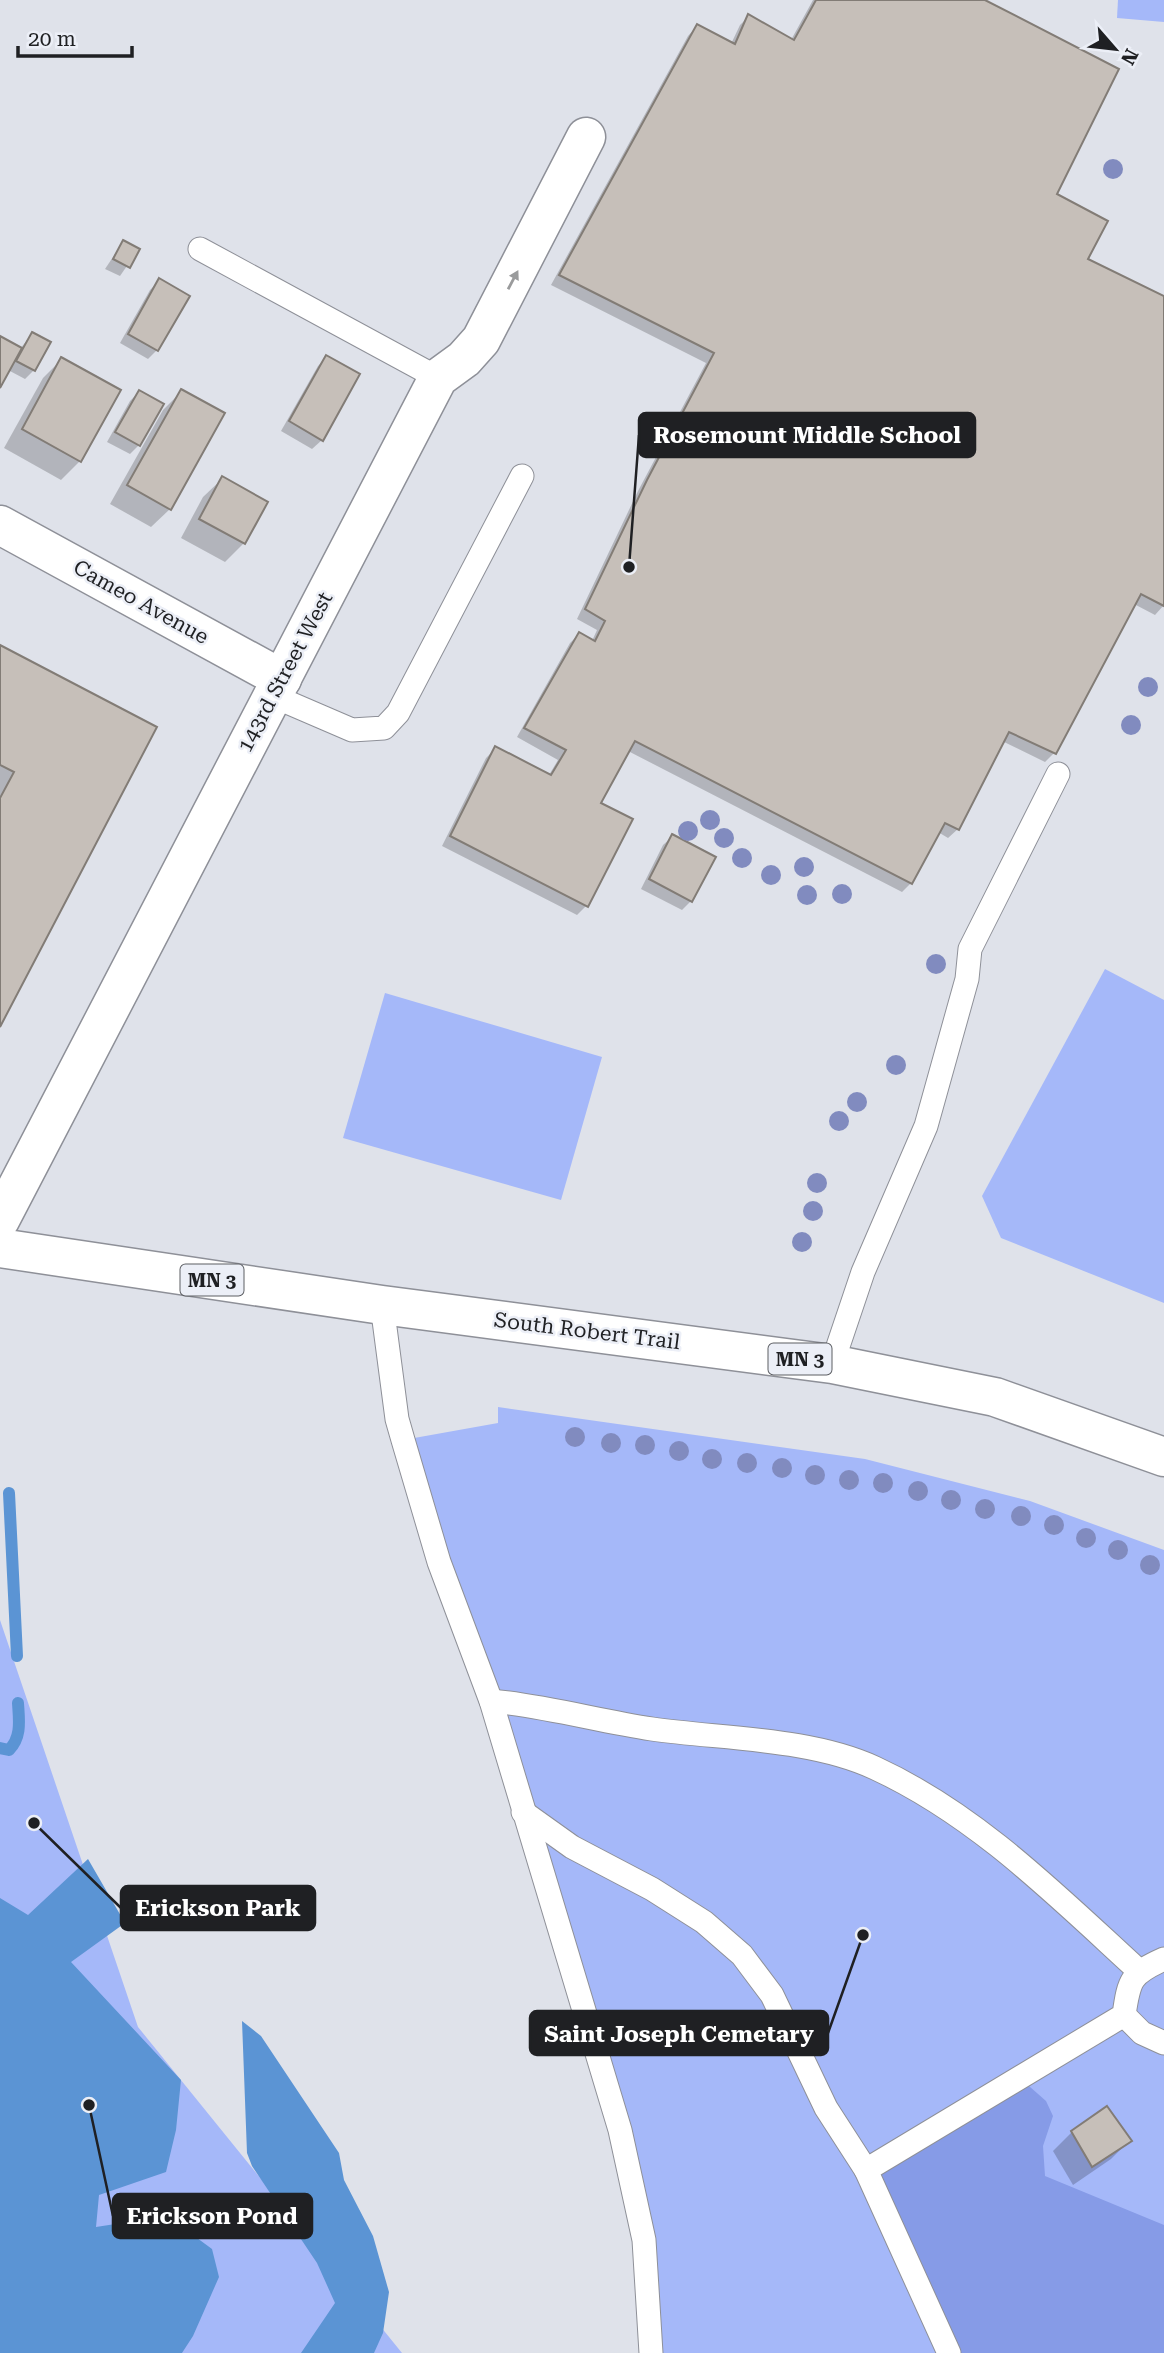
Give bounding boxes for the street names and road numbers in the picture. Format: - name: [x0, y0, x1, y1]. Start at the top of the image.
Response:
- street label: Cameo Avenue: [69, 555, 213, 649]
- street label: 143rd Street West: [233, 588, 337, 756]
- road number: MN 3: [180, 1264, 244, 1296]
- street label: South Robert Trail: [493, 1308, 682, 1354]
- road number: MN 3: [768, 1344, 832, 1374]

